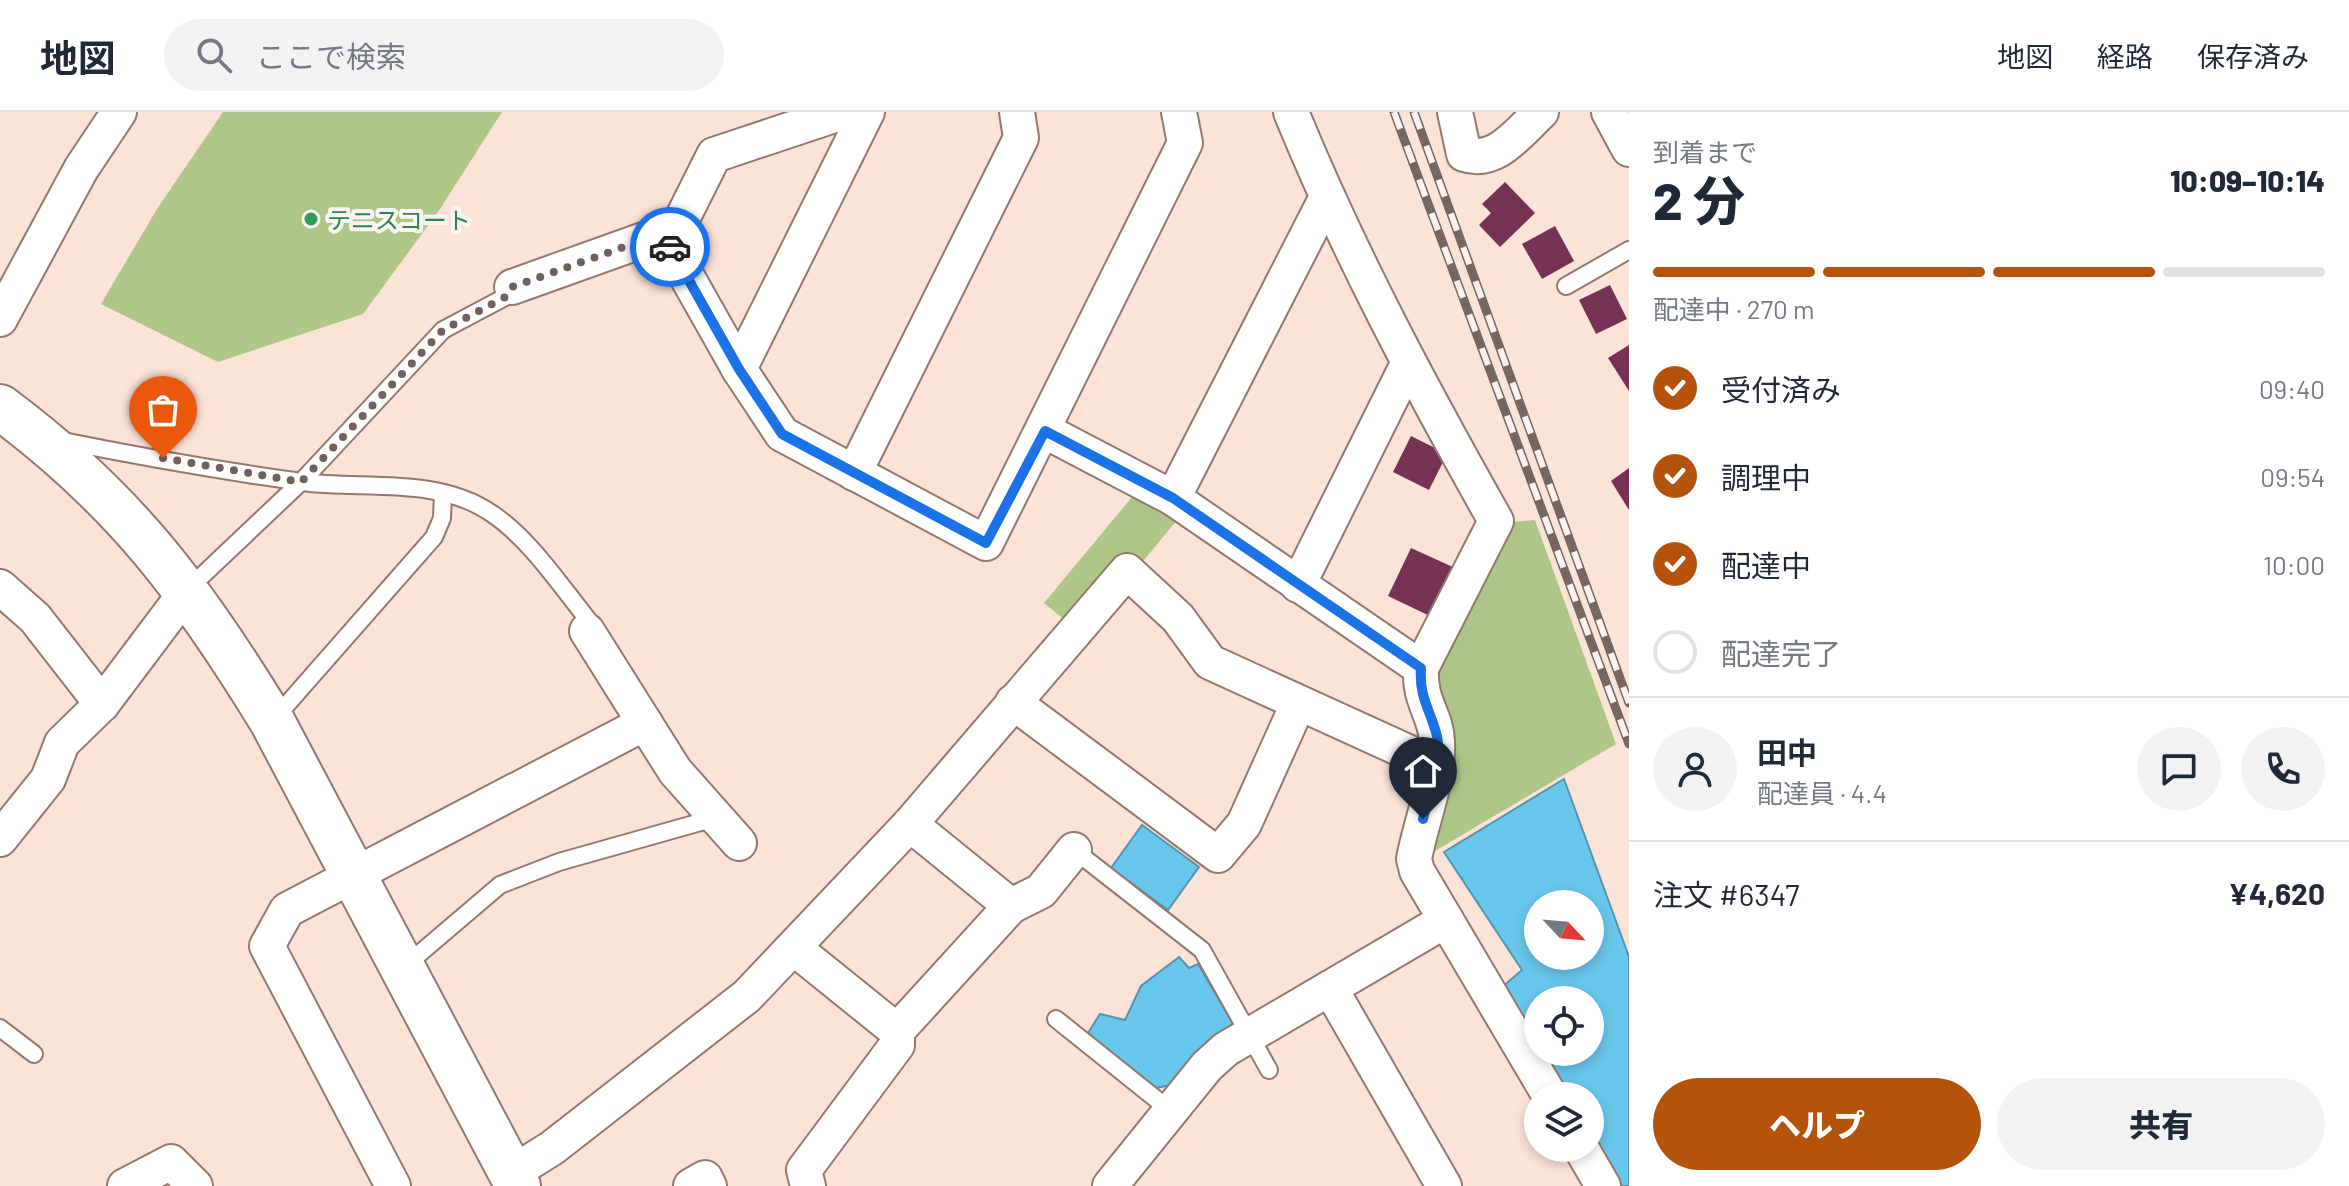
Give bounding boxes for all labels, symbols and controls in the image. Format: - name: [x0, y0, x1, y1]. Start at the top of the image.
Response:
- search box: [164, 19, 724, 91]
- icon: search: [192, 33, 236, 77]
- text: 地図: [40, 34, 116, 80]
- text: ここで検索: [256, 38, 406, 74]
- text: 地図: [1997, 39, 2053, 73]
- text: 経路: [2097, 39, 2153, 73]
- text: 保存済み: [2197, 39, 2309, 73]
- text: 到着まで: [1653, 136, 1757, 167]
- text: 10:09–10:14: [2170, 162, 2325, 198]
- text: 2 分: [1653, 168, 1745, 230]
- place label: テニスコート: [327, 205, 471, 234]
- courier: [630, 207, 710, 287]
- marker: テニスコート: [302, 210, 320, 228]
- icon: car: [648, 225, 692, 269]
- text: 配達中 · 270 m: [1653, 293, 1815, 324]
- icon: check: [1653, 366, 1697, 410]
- text: 受付済み: [1721, 371, 1841, 407]
- text: 09:40: [2259, 373, 2325, 404]
- pin: [129, 376, 197, 458]
- icon: bag: [141, 388, 185, 432]
- icon: check: [1653, 454, 1697, 498]
- text: 調理中: [1721, 459, 1811, 495]
- text: 09:54: [2260, 461, 2325, 492]
- icon: check: [1653, 542, 1697, 586]
- text: 配達中: [1721, 547, 1811, 583]
- text: 10:00: [2263, 549, 2325, 580]
- text: 配達完了: [1721, 635, 1841, 671]
- button: person: [1653, 727, 1737, 811]
- button: chat: [2137, 727, 2221, 811]
- button: phone: [2241, 727, 2325, 811]
- text: 田中: [1757, 734, 1817, 770]
- pin: [1389, 737, 1457, 819]
- icon: home: [1401, 749, 1445, 793]
- text: 配達員 · 4.4: [1757, 777, 1887, 808]
- text: ¥4,620: [2228, 875, 2325, 911]
- text: 注文 #6347: [1653, 876, 1800, 912]
- north arrow: [1524, 890, 1604, 970]
- map controls: [1524, 890, 1604, 1162]
- button: locate: [1524, 986, 1604, 1066]
- button: ヘルプ: [1653, 1078, 1981, 1170]
- button: 共有: [1997, 1078, 2325, 1170]
- button: layers: [1524, 1082, 1604, 1162]

